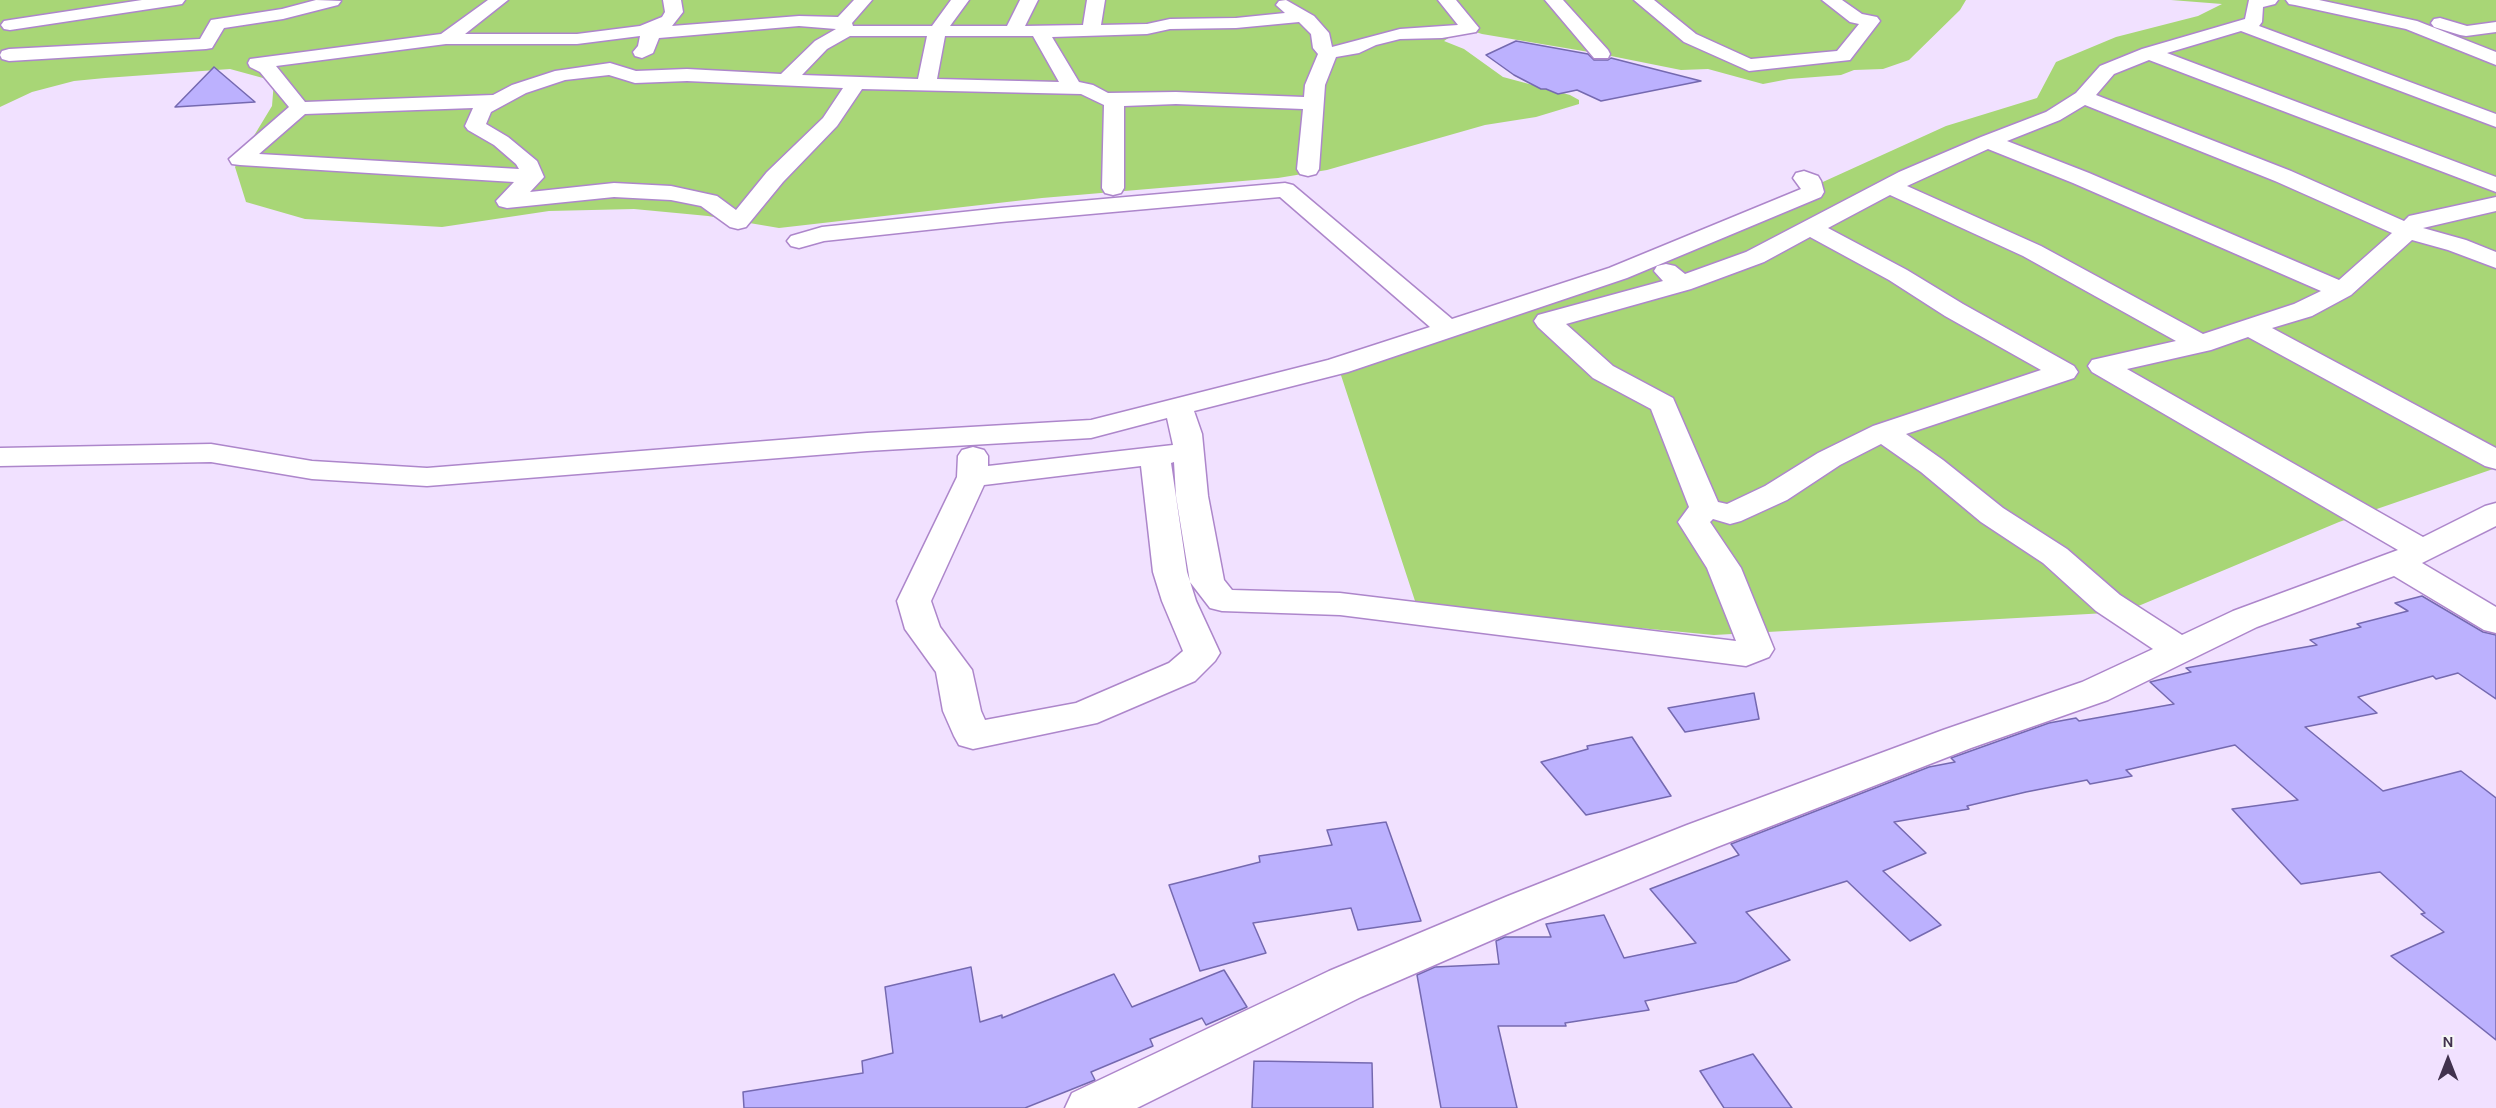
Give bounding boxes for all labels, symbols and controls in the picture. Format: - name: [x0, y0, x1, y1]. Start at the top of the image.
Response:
- north arrow: [2418, 1030, 2478, 1090]
- text: N: [2442, 1032, 2454, 1051]

